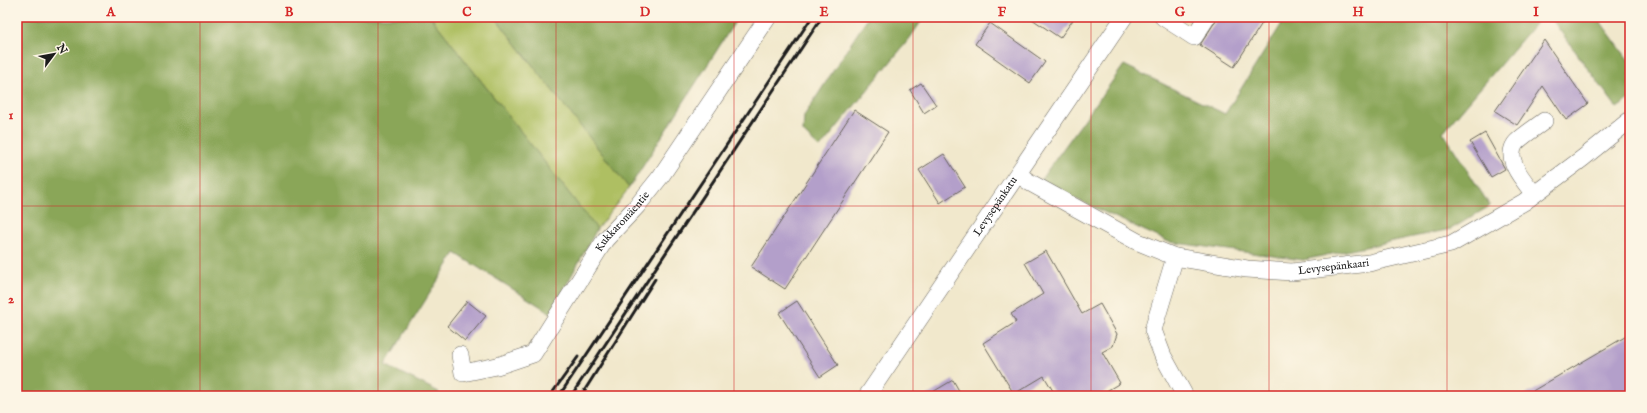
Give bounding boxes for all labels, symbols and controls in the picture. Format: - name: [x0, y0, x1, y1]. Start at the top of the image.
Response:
- text: A: [106, 4, 117, 21]
- text: B: [285, 4, 294, 21]
- text: C: [462, 4, 472, 21]
- text: D: [640, 4, 651, 21]
- text: E: [819, 4, 829, 21]
- text: F: [998, 4, 1007, 21]
- text: G: [1175, 4, 1186, 21]
- text: H: [1352, 4, 1364, 21]
- text: I: [1533, 4, 1539, 21]
- north arrow: [34, 34, 74, 74]
- text: N: [53, 41, 70, 57]
- text: 1: [9, 107, 14, 124]
- street label: Levysepänkatu: [970, 174, 1021, 239]
- street label: Kukkaromäentie: [592, 189, 653, 255]
- street label: Levysepänkaari: [1297, 256, 1370, 278]
- text: 2: [8, 291, 14, 308]

